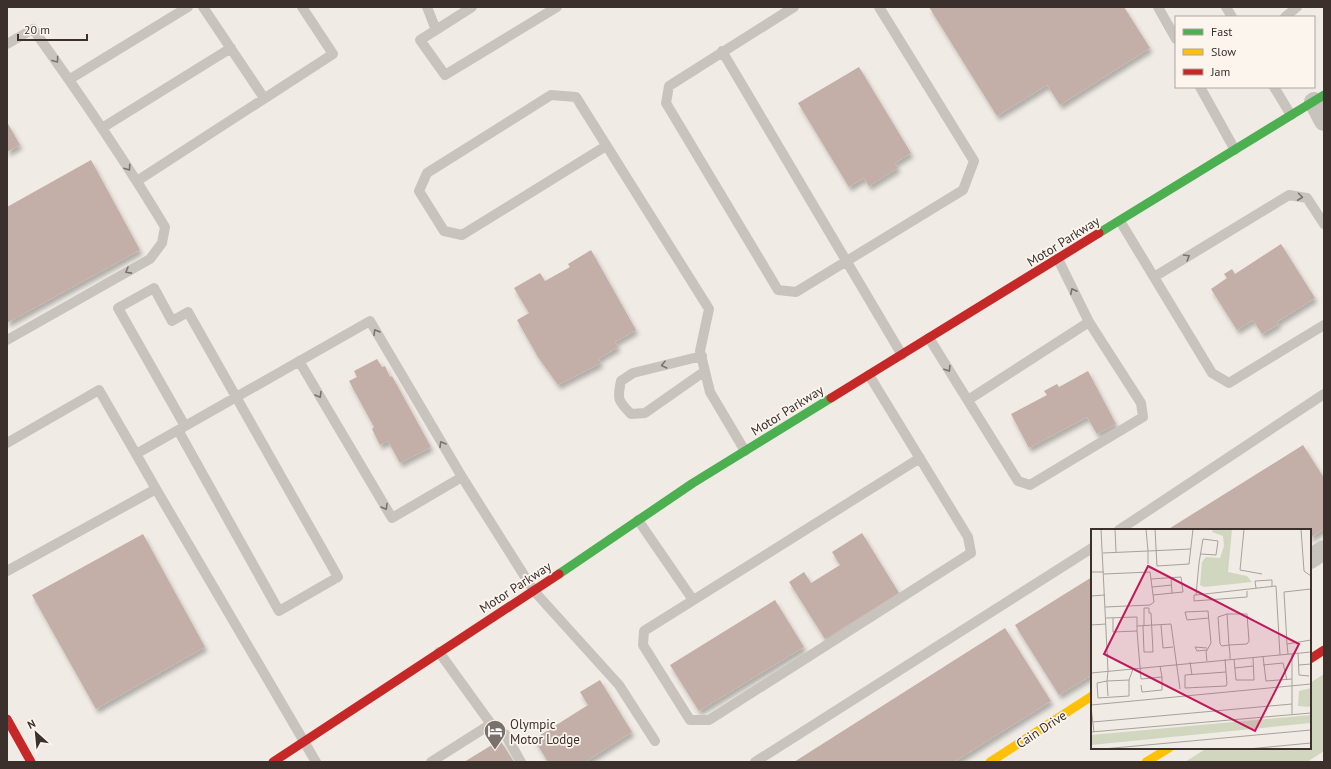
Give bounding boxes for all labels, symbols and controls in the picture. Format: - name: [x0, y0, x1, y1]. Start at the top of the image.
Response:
- scale bar: [18, 16, 87, 42]
- legend: [1175, 16, 1315, 88]
- text: 20 m: [24, 22, 50, 37]
- text: Fast: [1211, 24, 1232, 39]
- text: Slow: [1211, 44, 1236, 59]
- one-way arrow: [51, 56, 58, 63]
- text: Jam: [1210, 64, 1230, 79]
- one-way arrow: [124, 164, 131, 171]
- one-way arrow: [1297, 192, 1303, 201]
- street label: Motor Parkway: [1024, 212, 1103, 270]
- one-way arrow: [1183, 254, 1190, 261]
- one-way arrow: [125, 267, 132, 274]
- one-way arrow: [1070, 287, 1078, 295]
- one-way arrow: [373, 329, 380, 336]
- one-way arrow: [661, 361, 667, 369]
- one-way arrow: [944, 365, 951, 372]
- street label: Motor Parkway: [748, 381, 827, 439]
- one-way arrow: [314, 391, 321, 398]
- one-way arrow: [439, 441, 446, 448]
- one-way arrow: [381, 503, 388, 510]
- inset map: [1091, 529, 1311, 749]
- street label: Motor Parkway: [476, 558, 554, 617]
- street label: Cain Drive: [1013, 707, 1070, 752]
- north arrow: [16, 713, 56, 753]
- text: N: [25, 716, 38, 732]
- place label: Olympic Motor Lodge: [510, 716, 580, 748]
- hotel icon: Olympic Motor Lodge: [482, 718, 508, 751]

